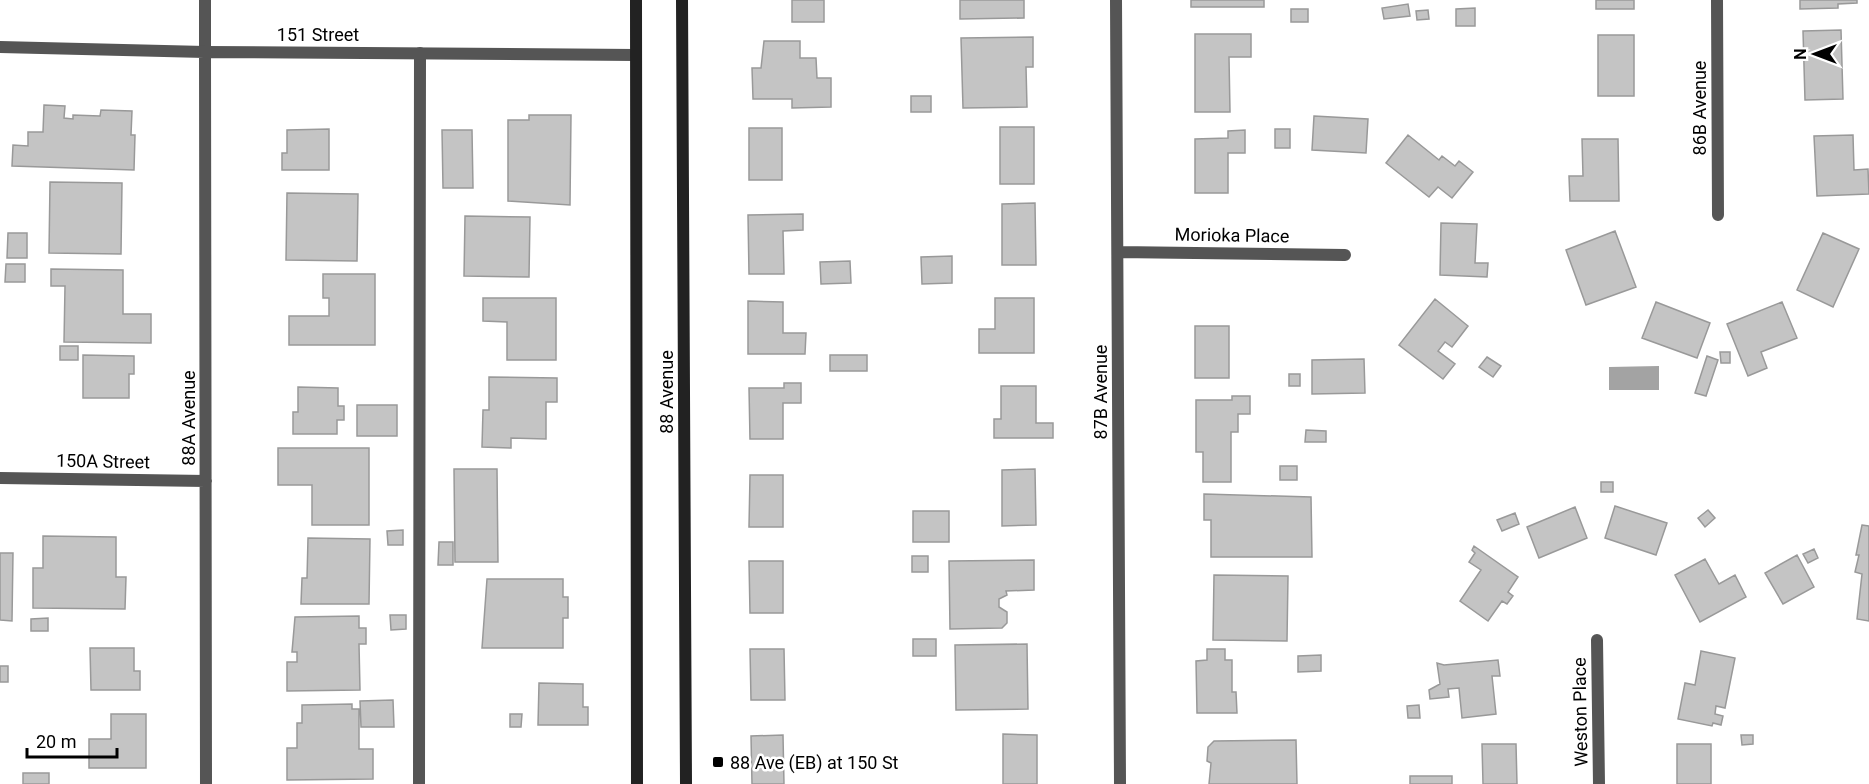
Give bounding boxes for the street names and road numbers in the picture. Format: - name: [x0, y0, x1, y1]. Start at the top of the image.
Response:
- street label: 151 Street: [277, 24, 359, 45]
- street label: 86B Avenue: [1689, 61, 1710, 155]
- street label: Morioka Place: [1175, 224, 1289, 246]
- street label: 87B Avenue: [1090, 345, 1111, 439]
- street label: 88 Avenue: [656, 350, 677, 434]
- street label: 88A Avenue: [178, 370, 199, 466]
- street label: 150A Street: [56, 450, 150, 472]
- street label: Weston Place: [1569, 657, 1591, 767]

